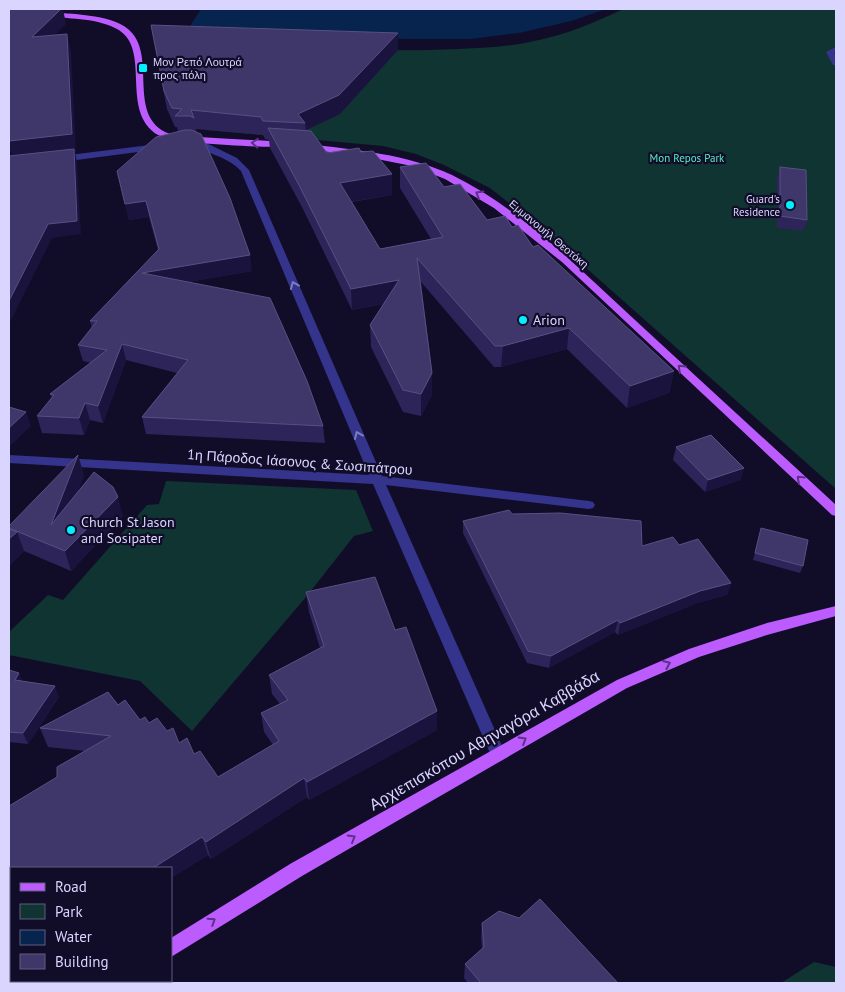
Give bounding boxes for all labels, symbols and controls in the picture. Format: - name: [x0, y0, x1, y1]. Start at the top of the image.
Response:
- place label: Μον Ρεπό Λουτρά προς πόλη: [153, 55, 242, 82]
- marker: Μον Ρεπό Λουτρά προς πόλη: [137, 62, 149, 74]
- one-way arrow: [250, 138, 258, 149]
- park label: Mon Repos Park: [650, 151, 725, 165]
- one-way arrow: [475, 191, 484, 200]
- place label: Guard's Residence: [733, 192, 780, 219]
- street label: Εμμανουήλ Θεοτόκη: [506, 197, 592, 271]
- marker: Guard's Residence: [784, 199, 796, 211]
- one-way arrow: [289, 281, 300, 290]
- place label: Arion: [533, 311, 565, 329]
- marker: Arion: [517, 314, 529, 326]
- one-way arrow: [678, 365, 687, 374]
- one-way arrow: [353, 431, 364, 440]
- street label: 1η Πάροδος Ιάσονος & Σωσιπάτρου: [187, 445, 413, 479]
- one-way arrow: [797, 476, 806, 485]
- place label: Church St Jason and Sosipater: [81, 513, 175, 547]
- marker: Church St Jason and Sosipater: [65, 524, 77, 536]
- one-way arrow: [662, 660, 671, 671]
- street label: Αρχιεπισκόπου Αθηναγόρα Καββάδα: [365, 666, 603, 814]
- one-way arrow: [518, 737, 527, 747]
- one-way arrow: [346, 835, 355, 845]
- legend: [10, 867, 172, 982]
- text: Road: [55, 877, 87, 896]
- text: Park: [55, 902, 83, 921]
- one-way arrow: [206, 918, 216, 927]
- text: Water: [55, 927, 92, 946]
- text: Building: [55, 952, 109, 971]

